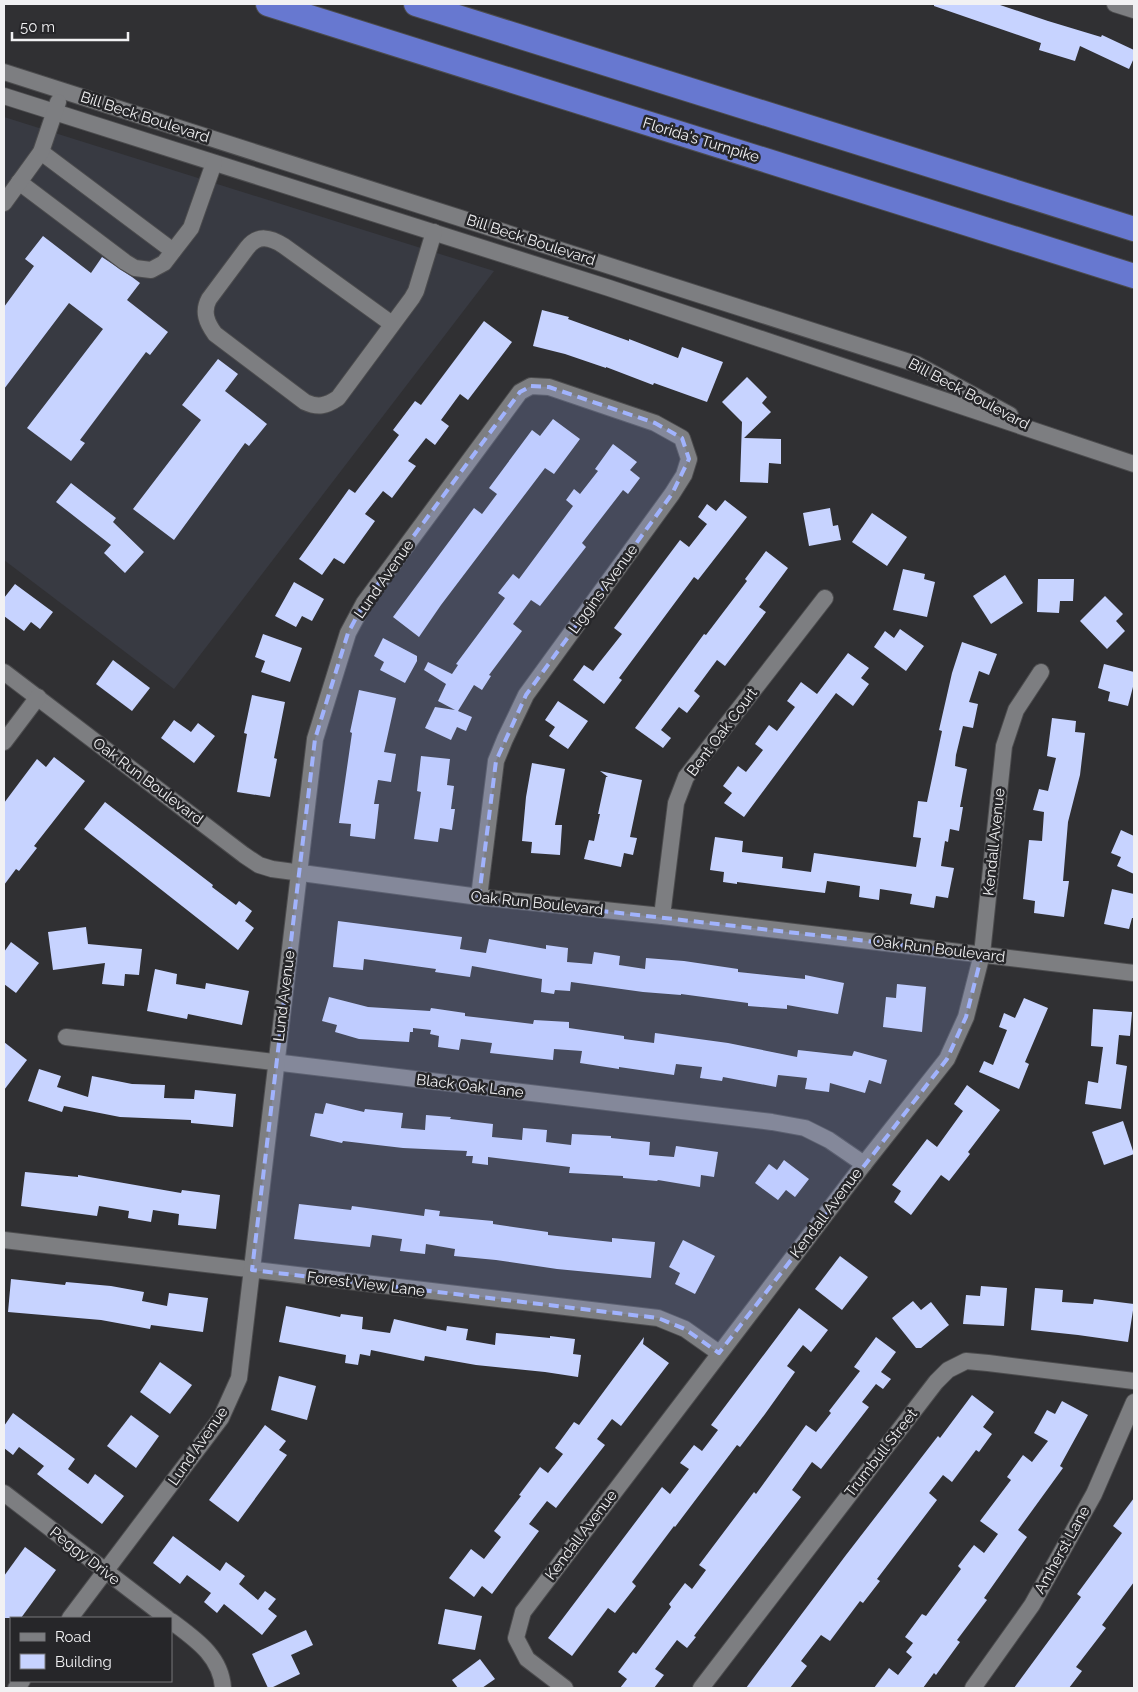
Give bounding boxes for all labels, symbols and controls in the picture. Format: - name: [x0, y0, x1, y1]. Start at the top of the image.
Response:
- scale bar: [12, 10, 129, 42]
- text: 50 m: [20, 18, 55, 36]
- street label: Bill Beck Boulevard: [78, 88, 212, 146]
- street label: Florida's Turnpike: [641, 114, 762, 166]
- street label: Bill Beck Boulevard: [464, 211, 598, 269]
- street label: Bill Beck Boulevard: [905, 354, 1033, 434]
- street label: Lund Avenue: [350, 536, 418, 622]
- street label: Liggins Avenue: [565, 541, 641, 637]
- street label: Bent Oak Court: [683, 684, 761, 780]
- street label: Oak Run Boulevard: [89, 734, 207, 828]
- street label: Kendall Avenue: [979, 787, 1009, 897]
- street label: Oak Run Boulevard: [470, 887, 604, 919]
- street label: Oak Run Boulevard: [872, 932, 1006, 966]
- street label: Lund Avenue: [269, 949, 299, 1043]
- street label: Black Oak Lane: [415, 1070, 525, 1102]
- street label: Kendall Avenue: [786, 1164, 866, 1262]
- street label: Forest View Lane: [306, 1268, 426, 1300]
- street label: Lund Avenue: [164, 1403, 232, 1489]
- street label: Trumbull Street: [841, 1405, 921, 1501]
- street label: Kendall Avenue: [541, 1486, 621, 1584]
- street label: Amherst Lane: [1031, 1503, 1094, 1597]
- street label: Peggy Drive: [46, 1523, 124, 1589]
- legend: [10, 1617, 172, 1682]
- text: Road: [55, 1628, 91, 1646]
- text: Building: [55, 1653, 112, 1671]

